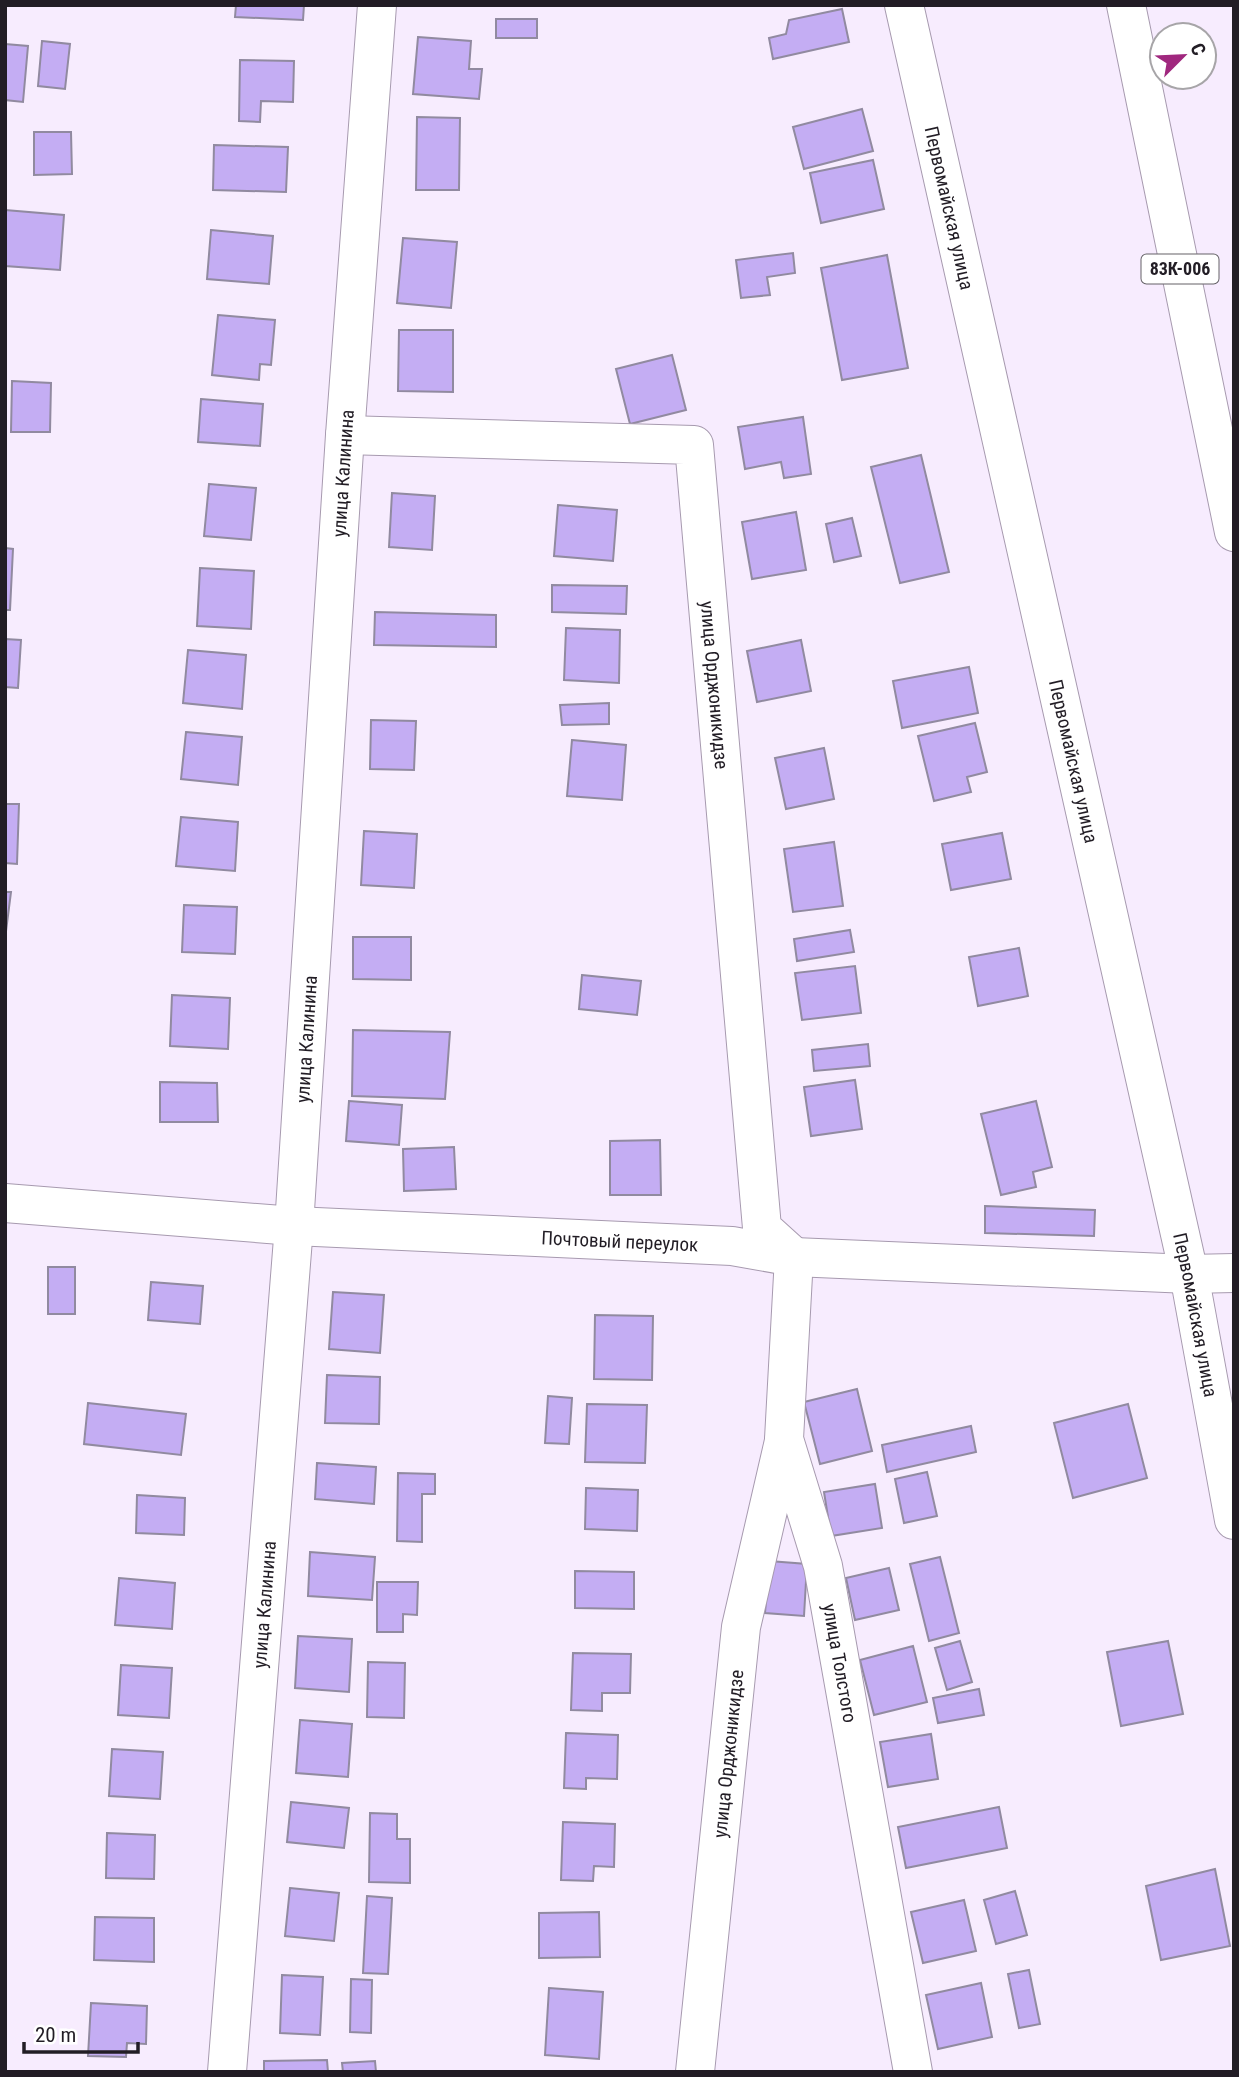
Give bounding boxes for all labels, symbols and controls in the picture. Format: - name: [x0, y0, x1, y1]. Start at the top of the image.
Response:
- north arrow: [1148, 21, 1218, 91]
- text: С: [1185, 40, 1211, 59]
- street label: Первомайская улица: [920, 124, 979, 292]
- road number: 83К-006: [1142, 255, 1218, 284]
- street label: улица Калинина: [327, 409, 359, 538]
- street label: улица Орджоникидзе: [696, 600, 733, 770]
- street label: Первомайская улица: [1044, 677, 1103, 845]
- street label: улица Калинина: [291, 975, 322, 1104]
- street label: Почтовый переулок: [541, 1226, 699, 1256]
- street label: Первомайская улица: [1168, 1231, 1222, 1399]
- street label: улица Калинина: [248, 1540, 281, 1669]
- street label: улица Толстого: [818, 1602, 862, 1725]
- street label: улица Орджоникидзе: [708, 1668, 749, 1839]
- scale bar: [24, 2010, 138, 2054]
- text: 20 m: [35, 2023, 76, 2047]

